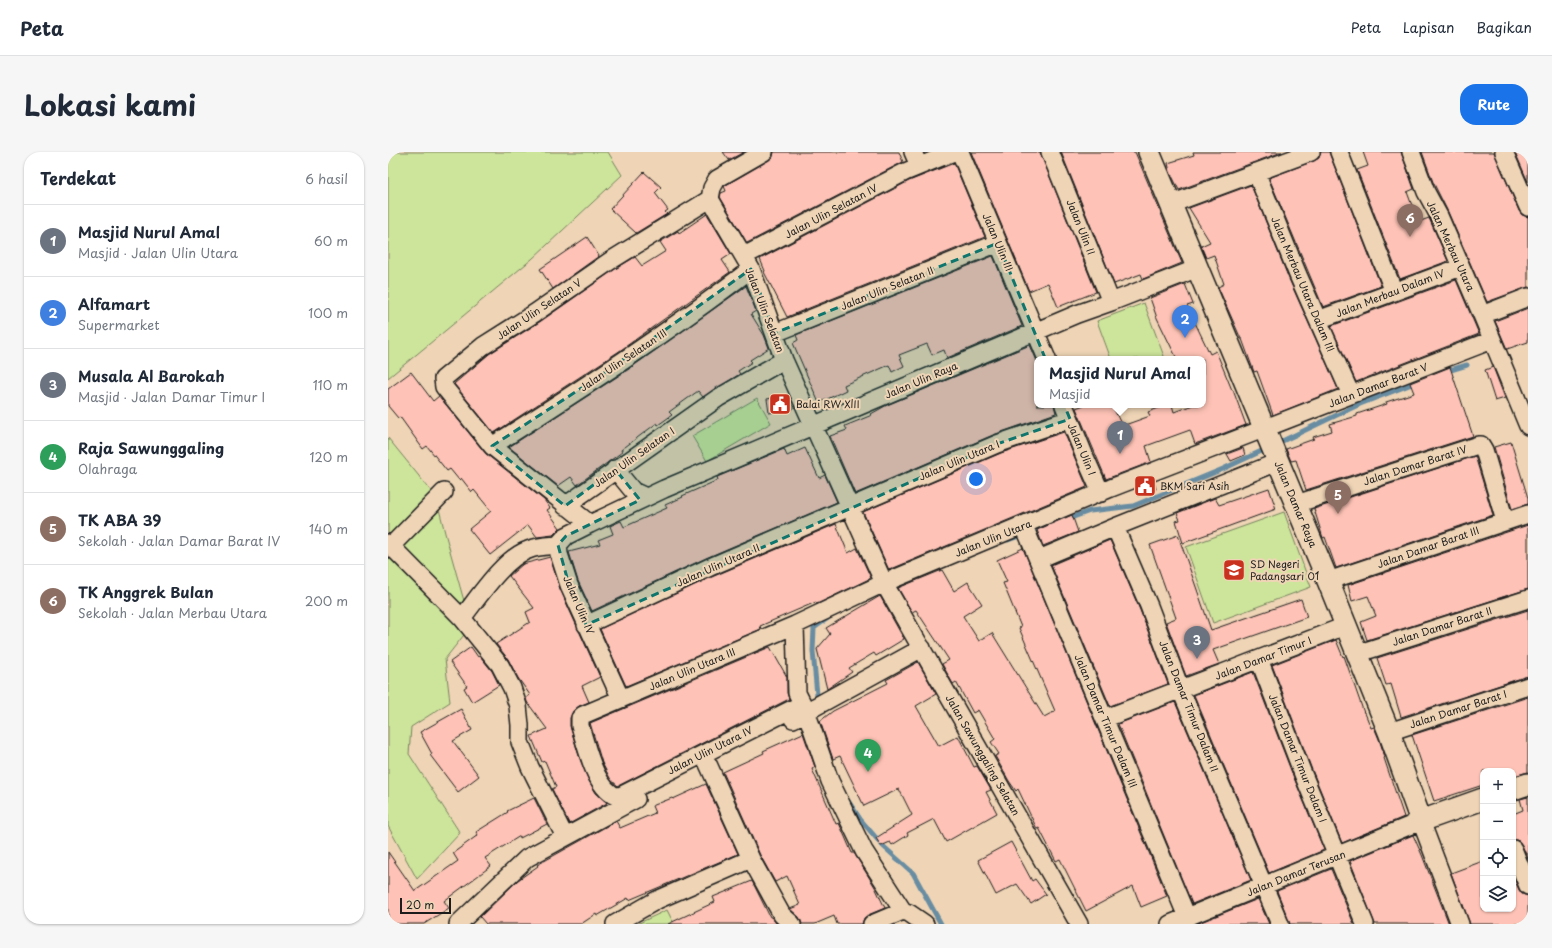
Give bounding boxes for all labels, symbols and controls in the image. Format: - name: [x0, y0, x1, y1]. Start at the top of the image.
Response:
- text: Peta: [20, 14, 64, 42]
- text: Peta: [1351, 17, 1381, 38]
- text: Lapisan: [1403, 17, 1454, 38]
- text: Bagikan: [1476, 17, 1532, 38]
- text: Lokasi kami: [24, 83, 196, 126]
- button: Rute: [1460, 84, 1528, 125]
- text: Terdekat: [40, 165, 116, 191]
- text: 6 hasil: [305, 169, 348, 188]
- street label: Jalan Ulin Selatan IV: [782, 180, 880, 241]
- street label: Jalan Ulin II: [1063, 197, 1099, 257]
- street label: Jalan Merbau Utara: [1424, 198, 1479, 294]
- pin: 6: [1397, 204, 1423, 237]
- street label: Jalan Ulin III: [979, 210, 1017, 273]
- street label: Jalan Merbau Utara Dalam III: [1268, 214, 1339, 354]
- text: Masjid Nurul Amal: [78, 220, 220, 243]
- text: 1: [50, 231, 56, 250]
- text: 60 m: [314, 231, 348, 250]
- text: Masjid · Jalan Ulin Utara: [78, 243, 238, 262]
- street label: Jalan Ulin Selatan II: [838, 262, 936, 313]
- street label: Jalan Ulin Selatan: [742, 265, 789, 355]
- street label: Jalan Merbau Dalam IV: [1333, 265, 1447, 320]
- street label: Jalan Ulin Selatan V: [493, 274, 584, 343]
- text: Alfamart: [78, 292, 150, 315]
- text: 2: [48, 303, 58, 322]
- text: 100 m: [308, 303, 348, 322]
- pin: 2: [1172, 305, 1198, 338]
- text: Supermarket: [78, 315, 160, 334]
- street label: Jalan Ulin Selatan III: [576, 325, 669, 394]
- popup: [1034, 356, 1206, 408]
- street label: Jalan Ulin Raya: [882, 357, 960, 402]
- street label: Jalan Damar Barat V: [1326, 359, 1430, 410]
- text: Masjid Nurul Amal: [1049, 361, 1191, 384]
- text: Musala Al Barokah: [78, 364, 225, 387]
- text: 3: [49, 375, 57, 394]
- text: 110 m: [313, 375, 348, 394]
- text: Masjid: [1049, 384, 1091, 403]
- text: Masjid · Jalan Damar Timur I: [78, 387, 265, 406]
- public building icon: Balai RW XIII: [767, 391, 793, 417]
- place label: Balai RW XIII: [796, 396, 859, 411]
- street label: Jalan Ulin I: [1065, 420, 1100, 477]
- pin: 1: [1107, 421, 1133, 454]
- street label: Jalan Ulin Selatan I: [590, 423, 677, 490]
- text: Raja Sawunggaling: [78, 436, 224, 459]
- street label: Jalan Ulin Utara I: [916, 436, 1002, 483]
- street label: Jalan Damar Barat IV: [1361, 441, 1469, 488]
- text: 4: [49, 447, 57, 466]
- text: 120 m: [309, 447, 348, 466]
- street label: Jalan Damar Raya: [1271, 458, 1322, 550]
- text: Olahraga: [78, 459, 137, 478]
- your location: [966, 469, 986, 489]
- public building icon: BKM Sari Asih: [1132, 473, 1158, 499]
- place label: BKM Sari Asih: [1160, 478, 1230, 493]
- pin: 5: [1325, 481, 1351, 514]
- text: TK ABA 39: [78, 508, 161, 531]
- street label: Jalan Ulin Utara: [952, 515, 1034, 560]
- text: 5: [49, 519, 57, 538]
- text: 140 m: [309, 519, 348, 538]
- street label: Jalan Damar Barat III: [1375, 522, 1481, 571]
- text: Sekolah · Jalan Damar Barat IV: [78, 531, 280, 550]
- street label: Jalan Ulin Utara II: [674, 539, 762, 590]
- place label: SD Negeri Padangsari 01: [1250, 556, 1319, 583]
- school or university icon: SD Negeri Padangsari 01: [1221, 557, 1247, 583]
- street label: Jalan Ulin IV: [560, 573, 599, 637]
- text: TK Anggrek Bulan: [78, 580, 214, 603]
- text: 6: [48, 591, 58, 610]
- text: 200 m: [305, 591, 348, 610]
- street label: Jalan Damar Barat II: [1390, 602, 1494, 649]
- text: Sekolah · Jalan Merbau Utara: [78, 603, 267, 622]
- pin: 3: [1184, 626, 1210, 659]
- street label: Jalan Damar Timur I: [1212, 632, 1313, 683]
- street label: Jalan Damar Timur Dalam II: [1156, 638, 1223, 774]
- street label: Jalan Ulin Utara III: [646, 643, 737, 694]
- street label: Jalan Damar Timur Dalam III: [1071, 652, 1141, 790]
- street label: Jalan Damar Barat I: [1407, 686, 1509, 731]
- street label: Jalan Damar Timur Dalam I: [1266, 691, 1331, 824]
- street label: Jalan Sawunggaling Selatan: [943, 692, 1024, 818]
- street label: Jalan Ulin Utara IV: [665, 722, 755, 778]
- pin: 4: [855, 739, 881, 772]
- map controls: [1480, 768, 1516, 912]
- button: +: [1480, 768, 1516, 804]
- button: −: [1480, 804, 1516, 840]
- button: locate: [1480, 840, 1516, 876]
- street label: Jalan Damar Terusan: [1244, 846, 1348, 899]
- button: layers: [1480, 876, 1516, 912]
- scale bar: [400, 896, 451, 915]
- text: 20 m: [406, 896, 434, 913]

